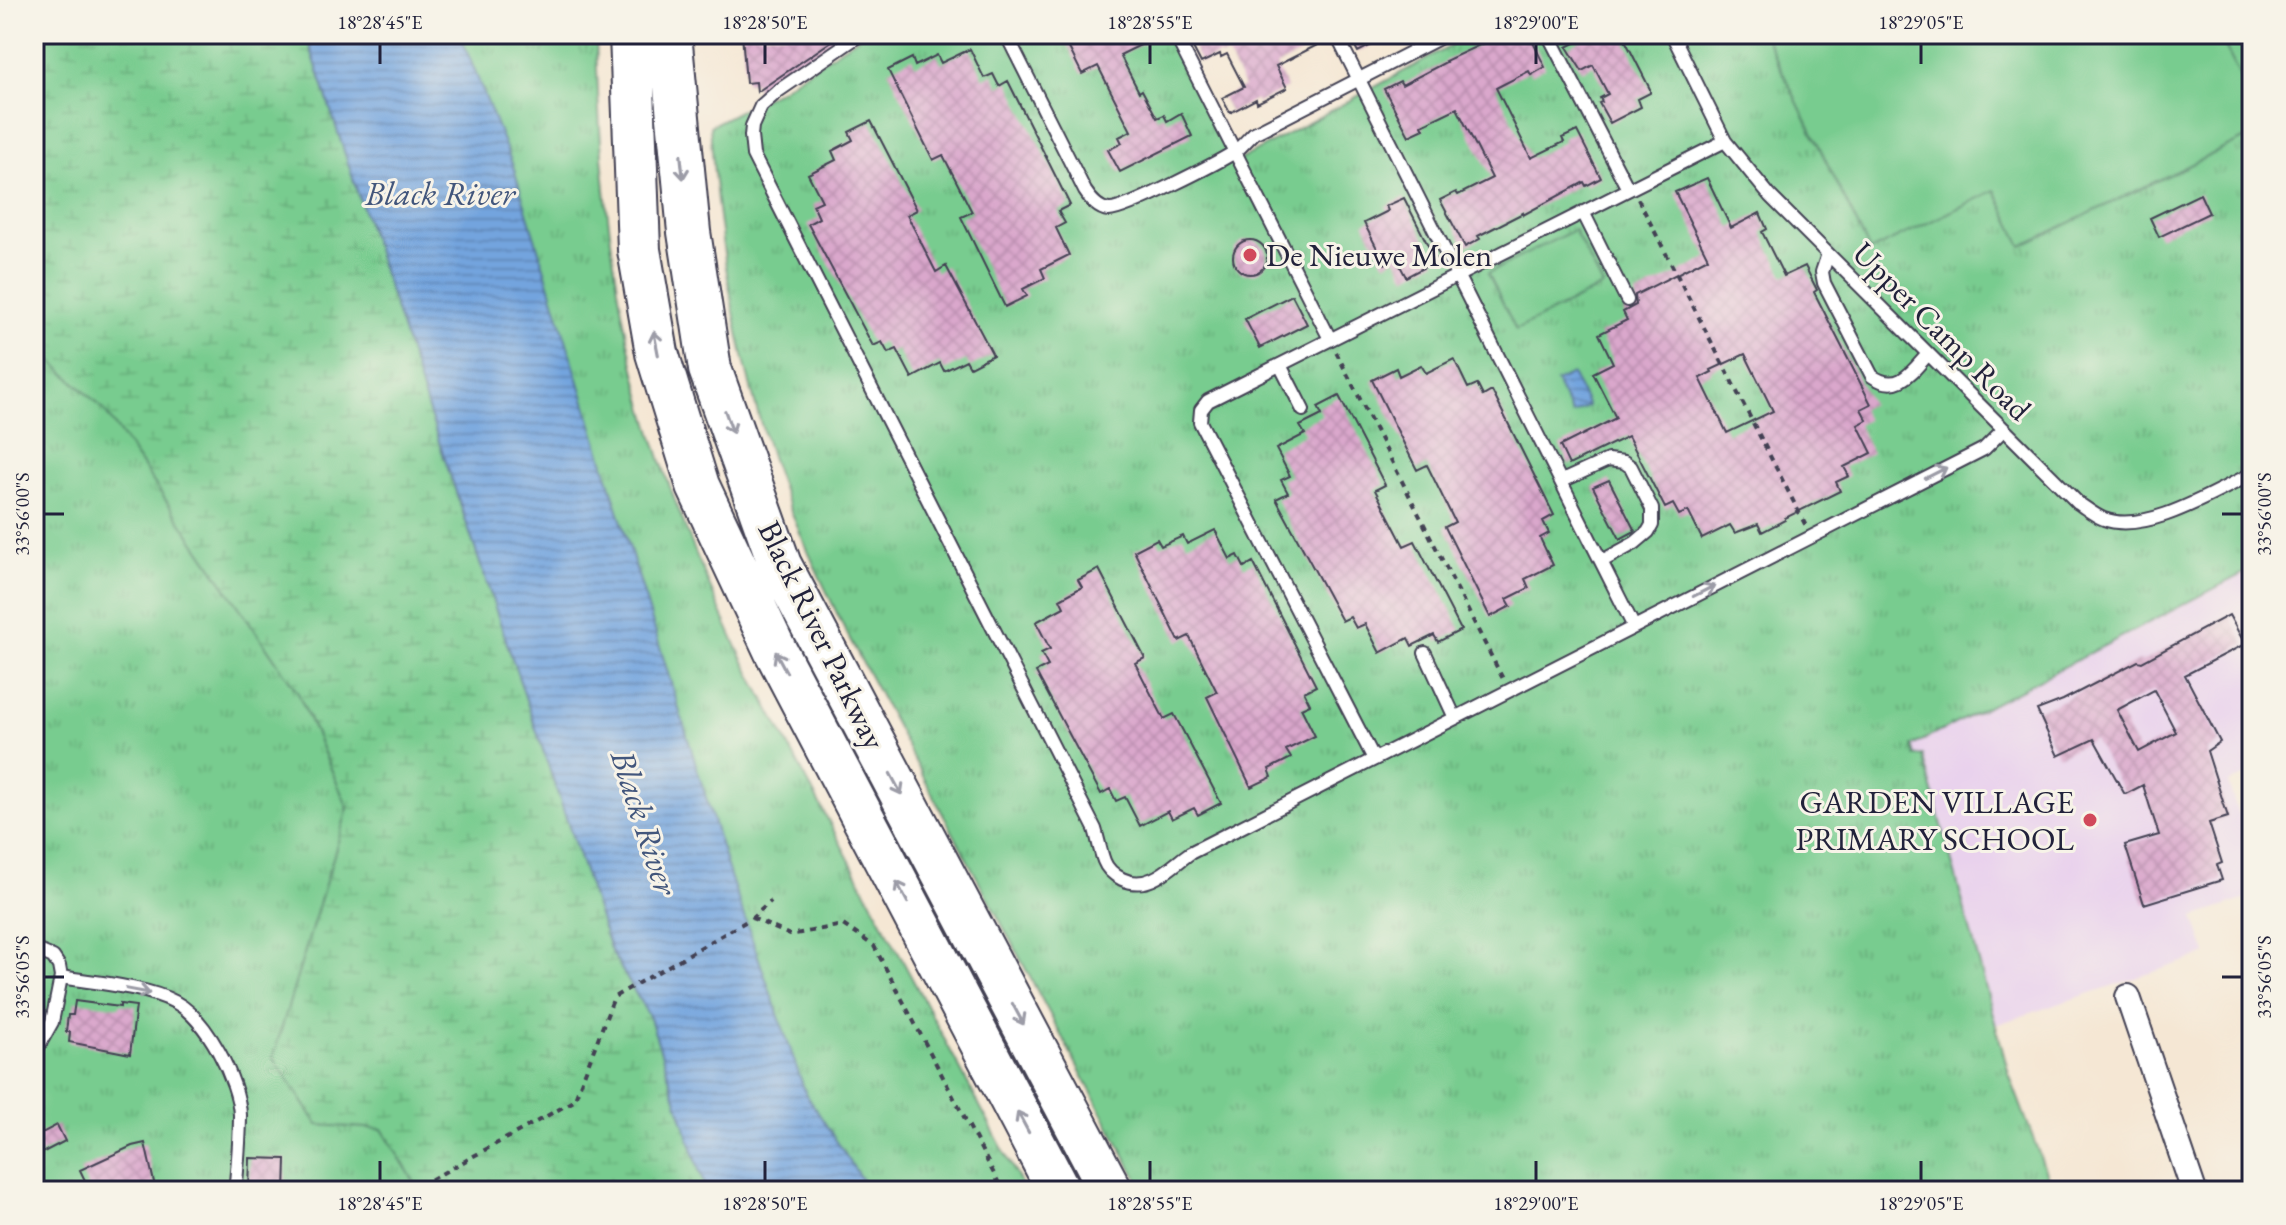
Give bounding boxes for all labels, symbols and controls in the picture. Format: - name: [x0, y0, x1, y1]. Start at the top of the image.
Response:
- text: 18°28'45"E: [337, 9, 423, 35]
- text: 18°28'50"E: [722, 9, 808, 35]
- text: 18°28'55"E: [1107, 9, 1193, 35]
- text: 18°29'00"E: [1493, 9, 1579, 35]
- text: 18°29'05"E: [1878, 9, 1964, 35]
- one-way arrow: [675, 154, 690, 180]
- water label: Black River: [364, 171, 517, 215]
- street label: Upper Camp Road: [1843, 232, 2041, 430]
- place label: De Nieuwe Molen: [1266, 234, 1492, 276]
- marker: De Nieuwe Molen: [1241, 246, 1259, 264]
- one-way arrow: [647, 330, 662, 356]
- one-way arrow: [722, 409, 737, 434]
- one-way arrow: [1923, 465, 1947, 481]
- text: 33°56'00"S: [9, 472, 35, 556]
- text: 33°56'00"S: [2251, 472, 2277, 556]
- street label: Black River Parkway: [748, 514, 896, 757]
- one-way arrow: [1691, 583, 1715, 599]
- one-way arrow: [773, 650, 789, 674]
- water label: Black River: [601, 743, 690, 902]
- one-way arrow: [889, 772, 905, 796]
- place label: GARDEN VILLAGE PRIMARY SCHOOL: [1795, 781, 2074, 860]
- marker: GARDEN VILLAGE PRIMARY SCHOOL: [2081, 811, 2099, 829]
- one-way arrow: [894, 880, 910, 904]
- text: 33°56'05"S: [9, 935, 35, 1019]
- text: 33°56'05"S: [2251, 935, 2277, 1019]
- one-way arrow: [125, 984, 150, 999]
- one-way arrow: [1010, 1002, 1026, 1026]
- one-way arrow: [1015, 1111, 1031, 1134]
- text: 18°28'45"E: [337, 1190, 423, 1216]
- text: 18°28'50"E: [722, 1190, 808, 1216]
- text: 18°28'55"E: [1107, 1190, 1193, 1216]
- text: 18°29'00"E: [1493, 1190, 1579, 1216]
- text: 18°29'05"E: [1878, 1190, 1964, 1216]

